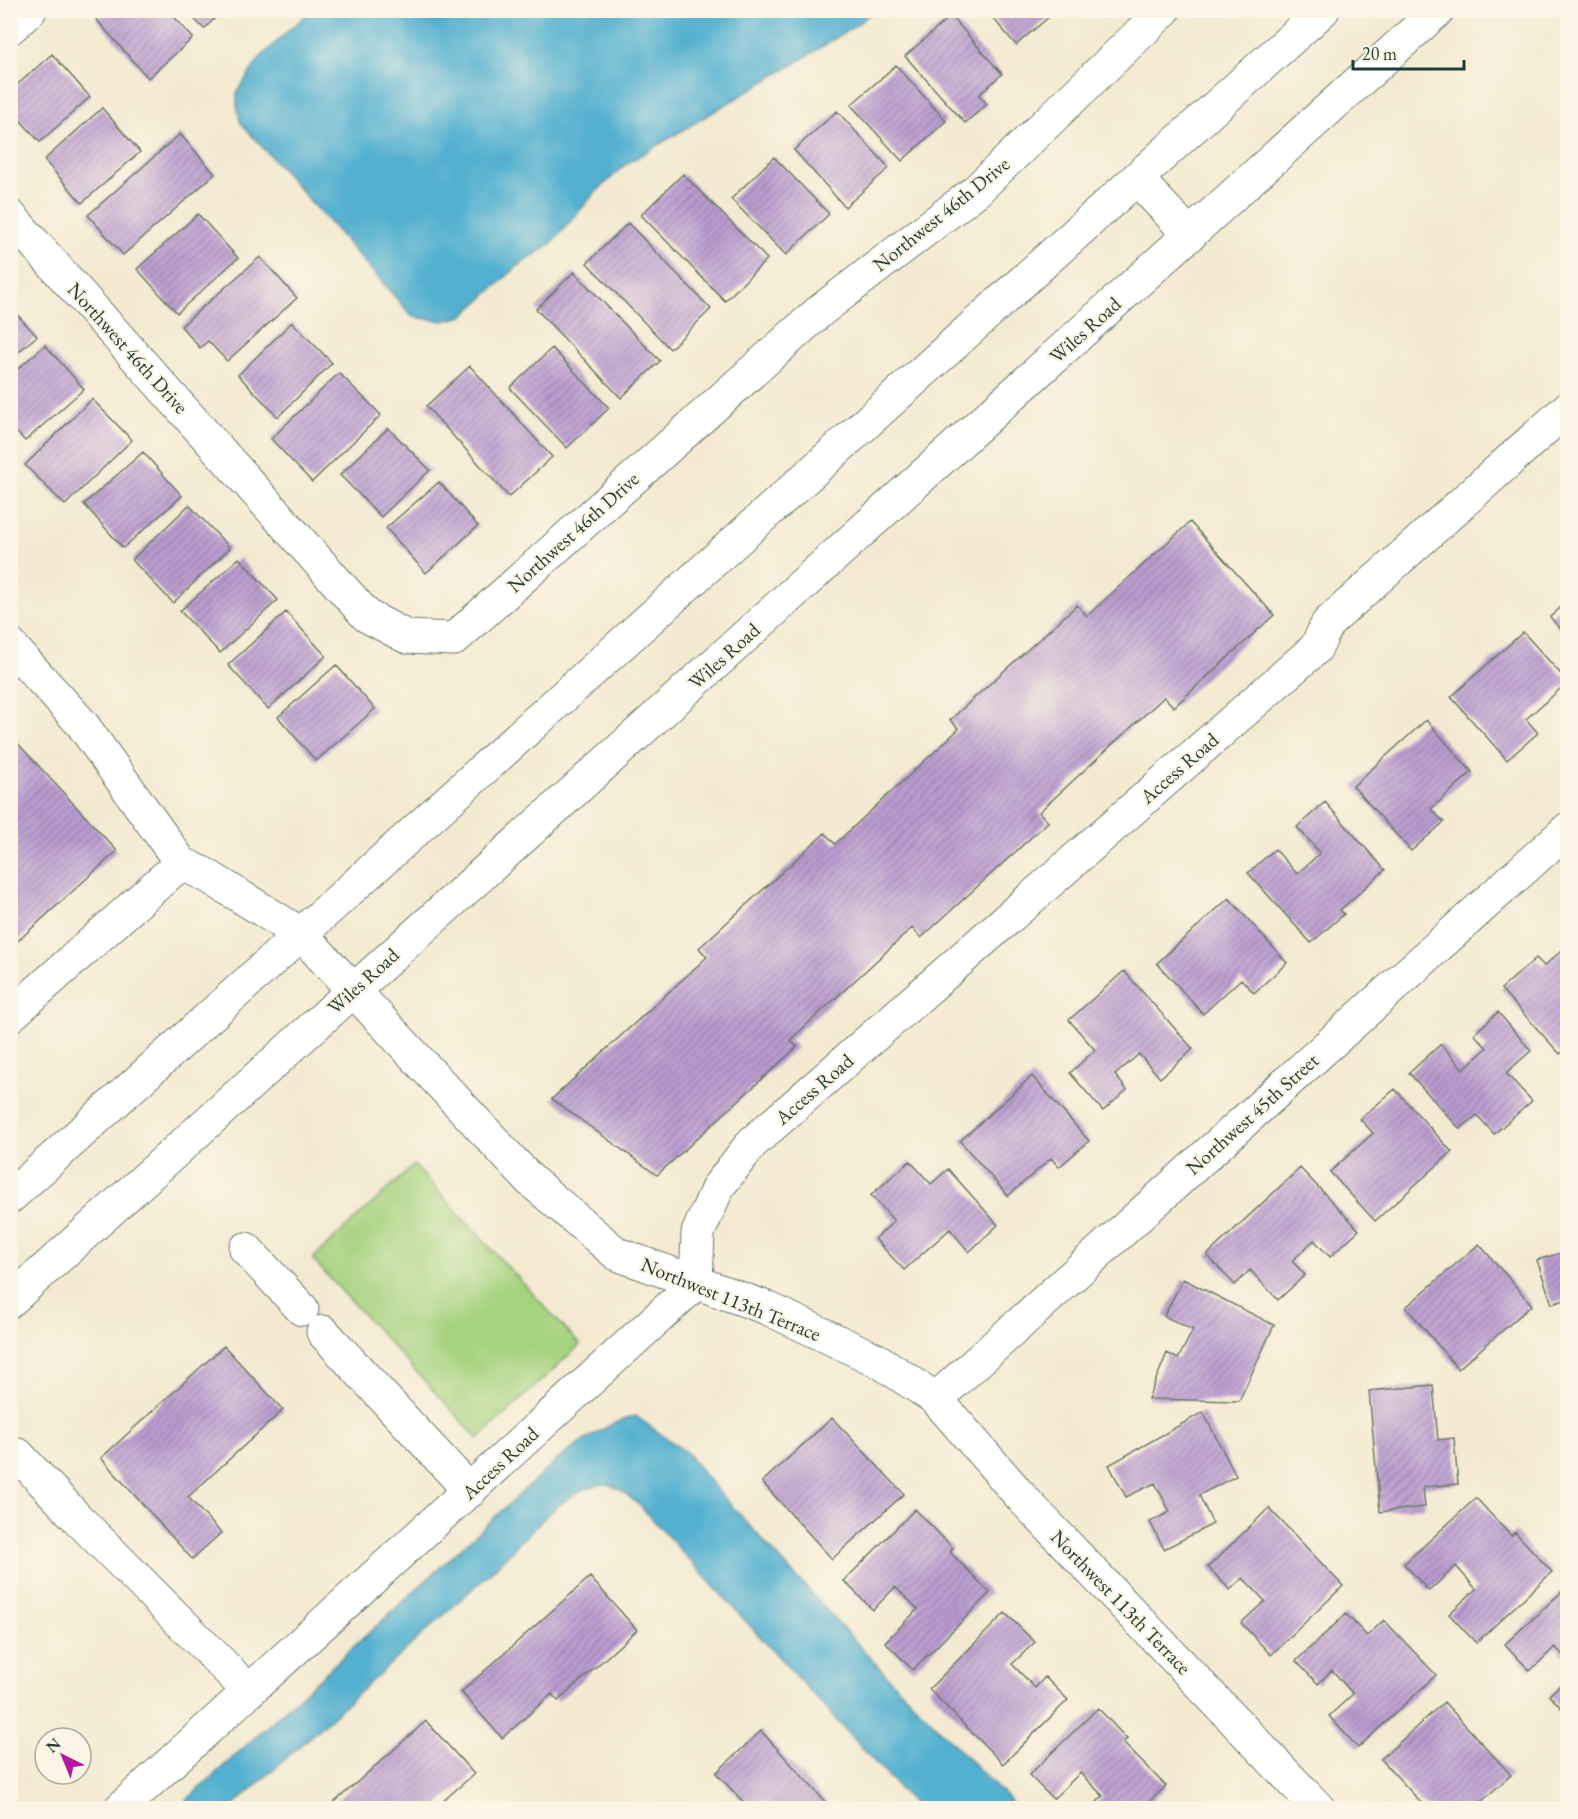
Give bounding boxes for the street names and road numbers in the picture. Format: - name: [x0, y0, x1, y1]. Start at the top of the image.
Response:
- street label: Northwest 46th Drive: [867, 151, 1015, 277]
- street label: Northwest 46th Drive: [62, 277, 194, 420]
- street label: Wiles Road: [1044, 290, 1127, 369]
- street label: Northwest 46th Drive: [502, 466, 645, 598]
- street label: Wiles Road: [683, 616, 766, 695]
- street label: Access Road: [1134, 726, 1224, 810]
- street label: Wiles Road: [322, 941, 405, 1020]
- street label: Access Road: [769, 1047, 859, 1131]
- street label: Northwest 45th Street: [1180, 1047, 1324, 1181]
- street label: Northwest 113th Terrace: [637, 1251, 825, 1347]
- street label: Access Road: [455, 1420, 545, 1506]
- street label: Northwest 113th Terrace: [1045, 1524, 1197, 1680]

